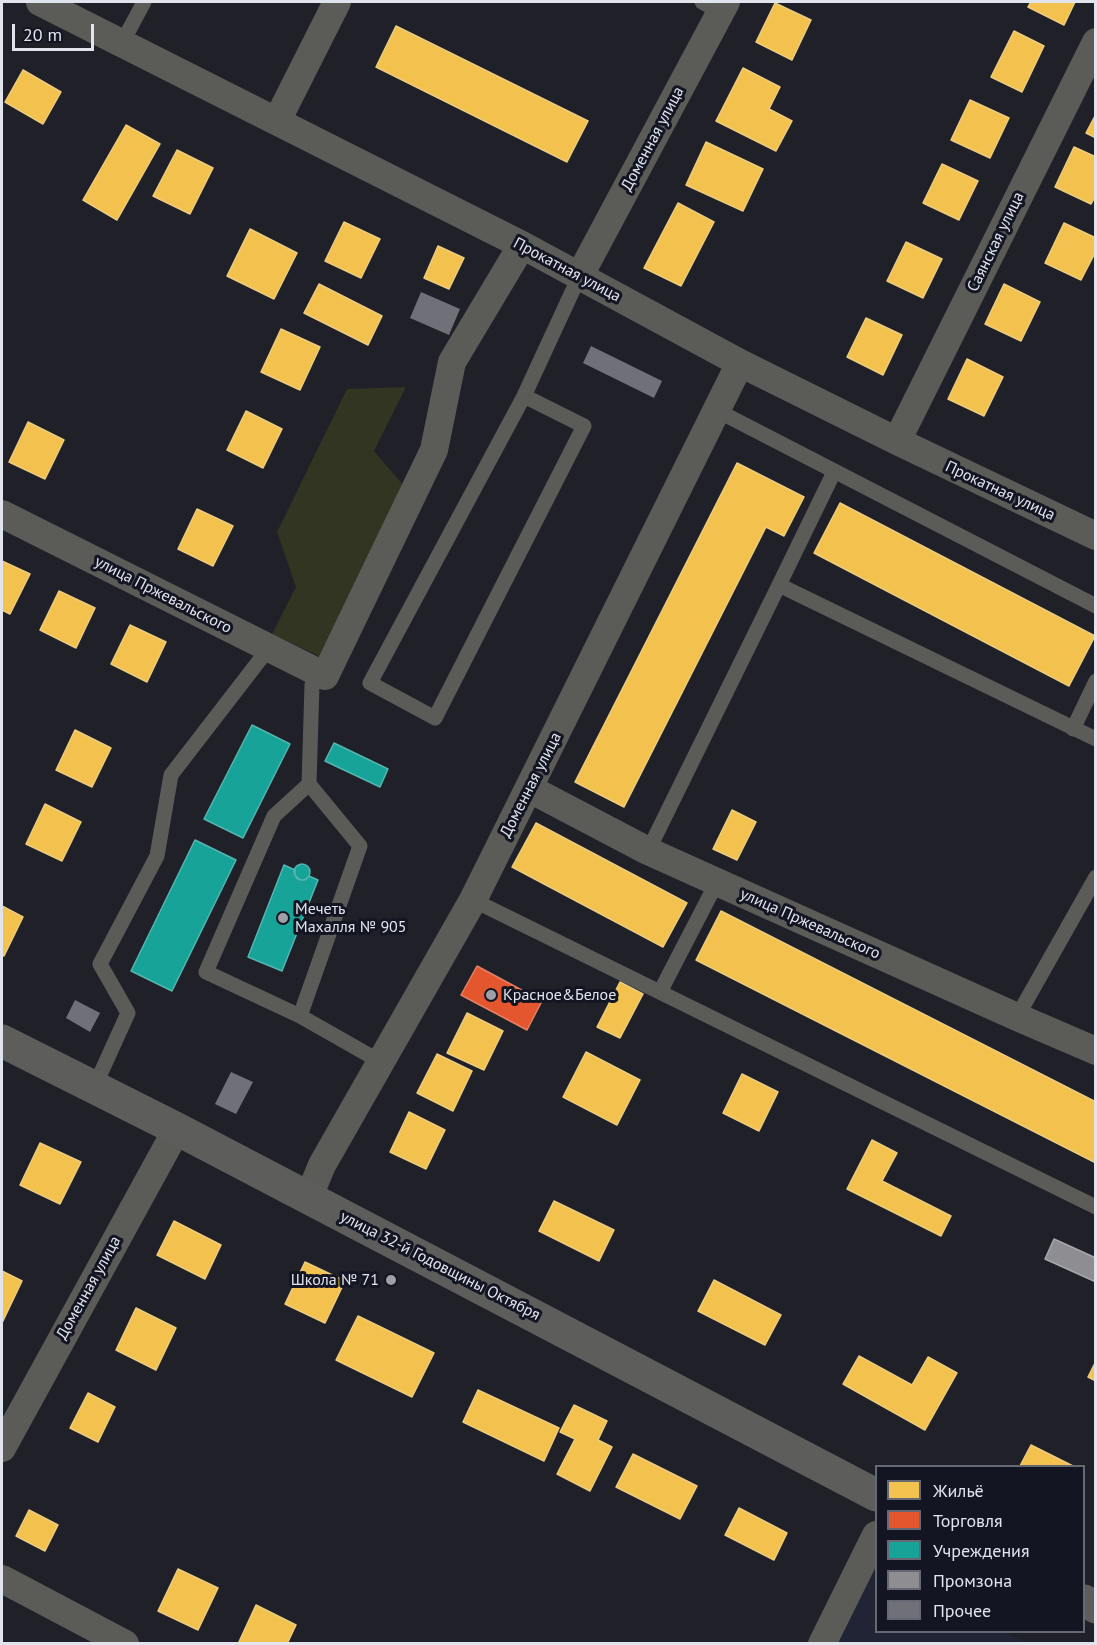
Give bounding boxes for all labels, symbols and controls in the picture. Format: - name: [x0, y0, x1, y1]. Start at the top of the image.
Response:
- scale bar: [15, 12, 98, 50]
- text: 20 m: [23, 23, 62, 46]
- street label: Доменная улица: [617, 84, 689, 194]
- street label: Саянская улица: [964, 189, 1028, 295]
- street label: Прокатная улица: [510, 234, 624, 306]
- street label: Прокатная улица: [942, 457, 1058, 525]
- street label: улица Пржевальского: [91, 552, 235, 638]
- street label: Доменная улица: [496, 729, 566, 841]
- street label: улица Пржевальского: [737, 884, 883, 964]
- place label: Мечеть Махалля № 905: [295, 899, 407, 937]
- marker: Мечеть Махалля № 905: [276, 911, 290, 925]
- place label: Красное&Белое: [503, 985, 616, 1005]
- marker: Красное&Белое: [484, 988, 498, 1002]
- street label: улица 32-й Годовщины Октября: [337, 1207, 543, 1325]
- street label: Доменная улица: [53, 1233, 125, 1343]
- place label: Школа № 71: [291, 1270, 379, 1290]
- marker: Школа № 71: [384, 1273, 398, 1287]
- legend: [875, 1465, 1085, 1633]
- text: Жильё: [933, 1479, 984, 1502]
- text: Торговля: [933, 1509, 1003, 1532]
- text: Учреждения: [933, 1539, 1030, 1562]
- text: Промзона: [933, 1569, 1012, 1592]
- text: Прочее: [933, 1599, 991, 1622]

